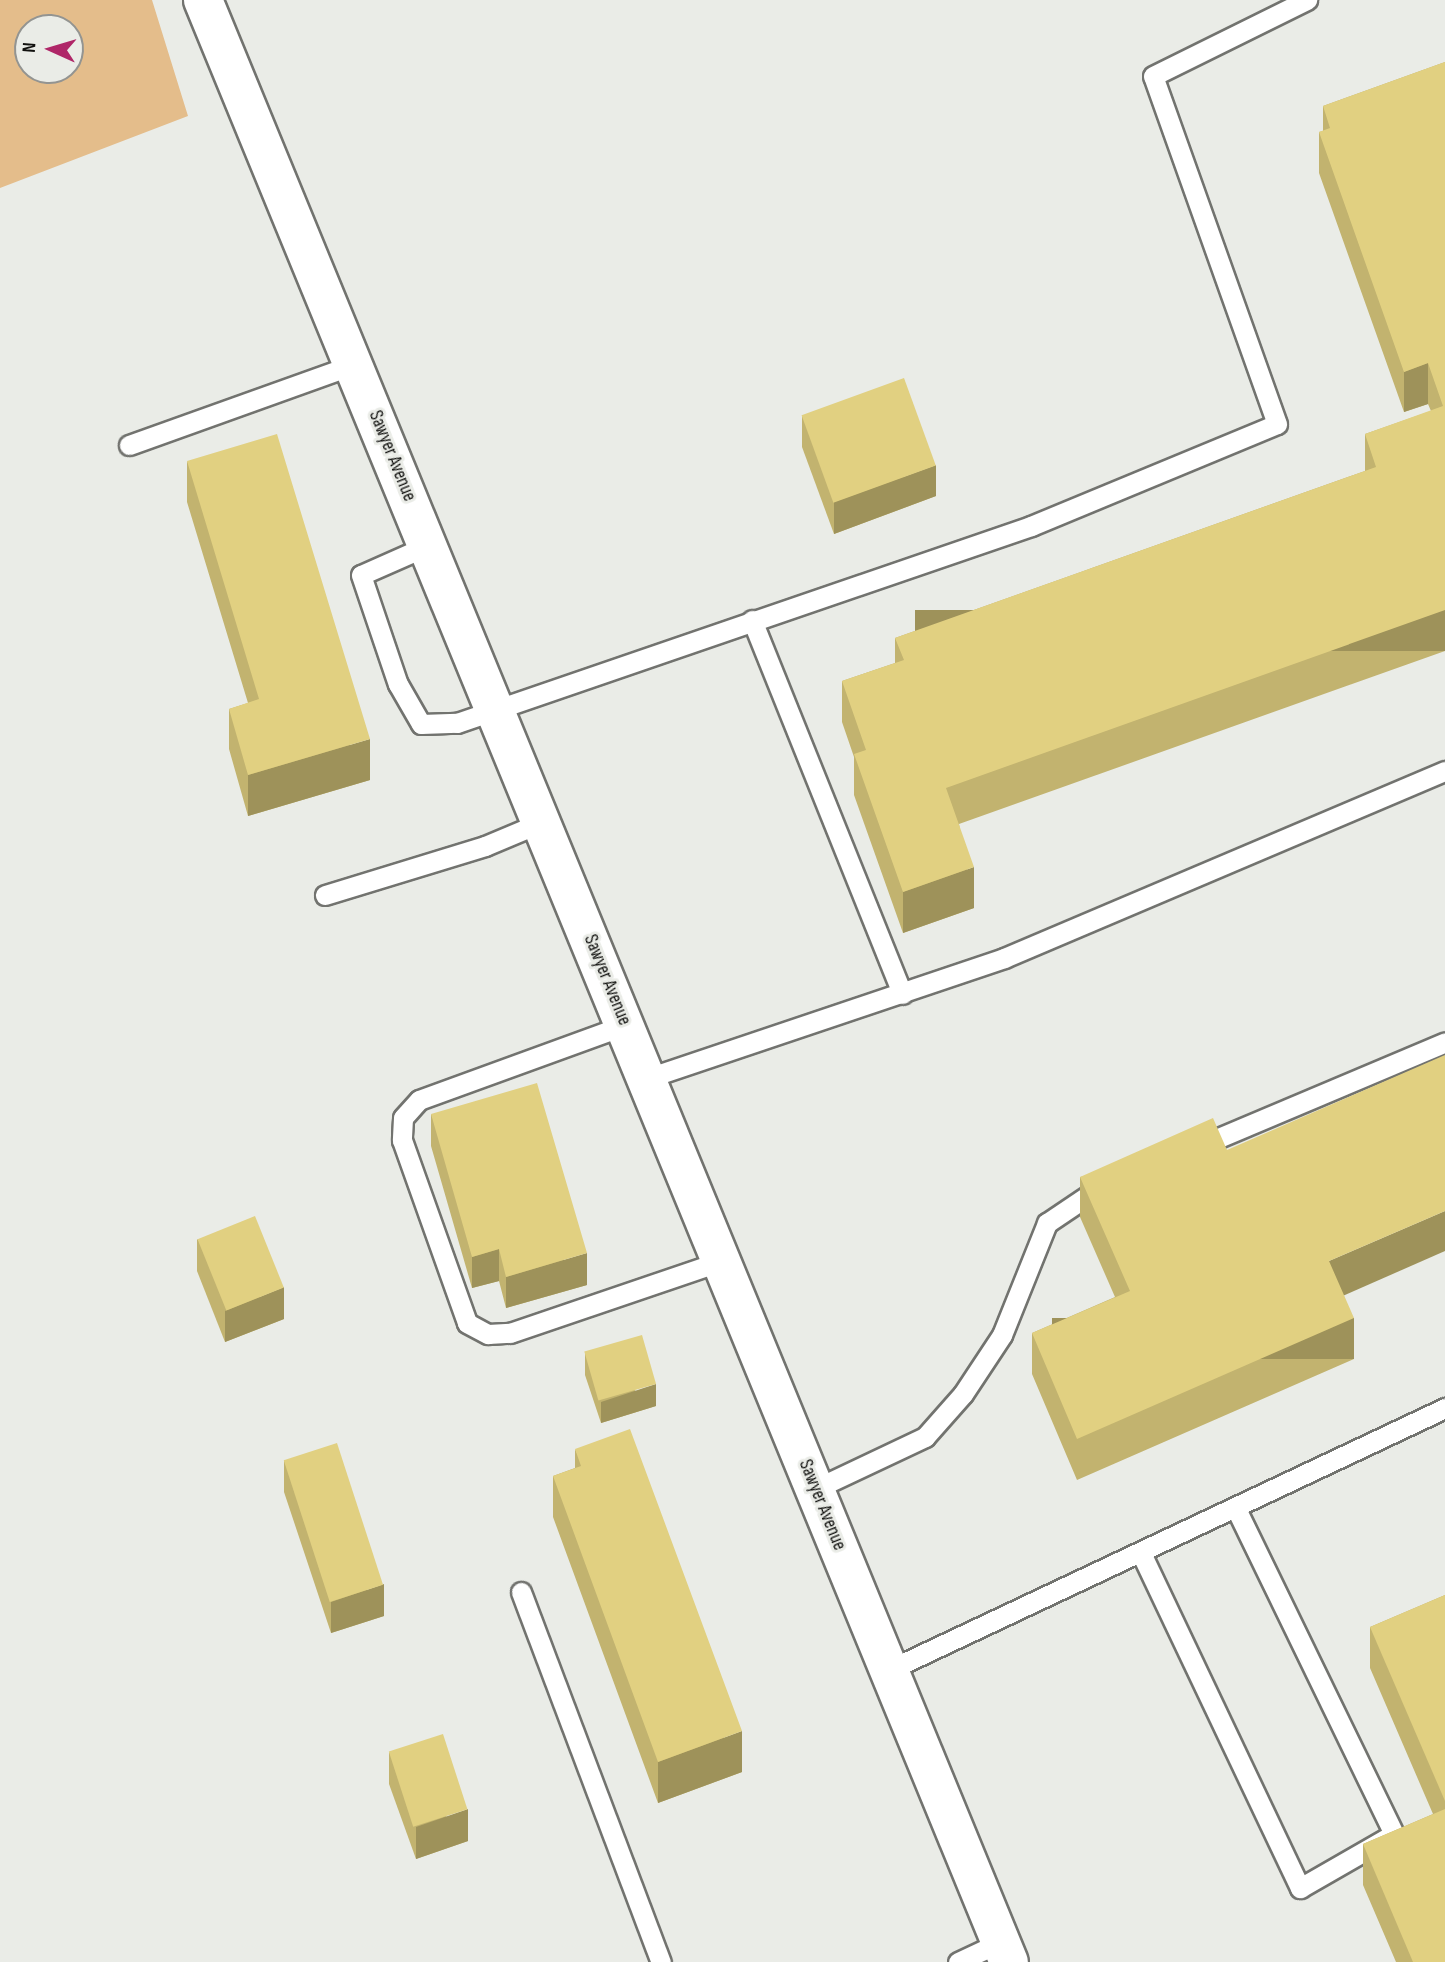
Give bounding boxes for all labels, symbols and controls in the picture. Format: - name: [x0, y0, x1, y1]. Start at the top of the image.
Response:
- north arrow: [14, 14, 84, 84]
- text: N: [18, 42, 41, 54]
- street label: Sawyer Avenue: [363, 407, 421, 505]
- street label: Sawyer Avenue: [578, 931, 636, 1029]
- street label: Sawyer Avenue: [793, 1456, 851, 1554]

